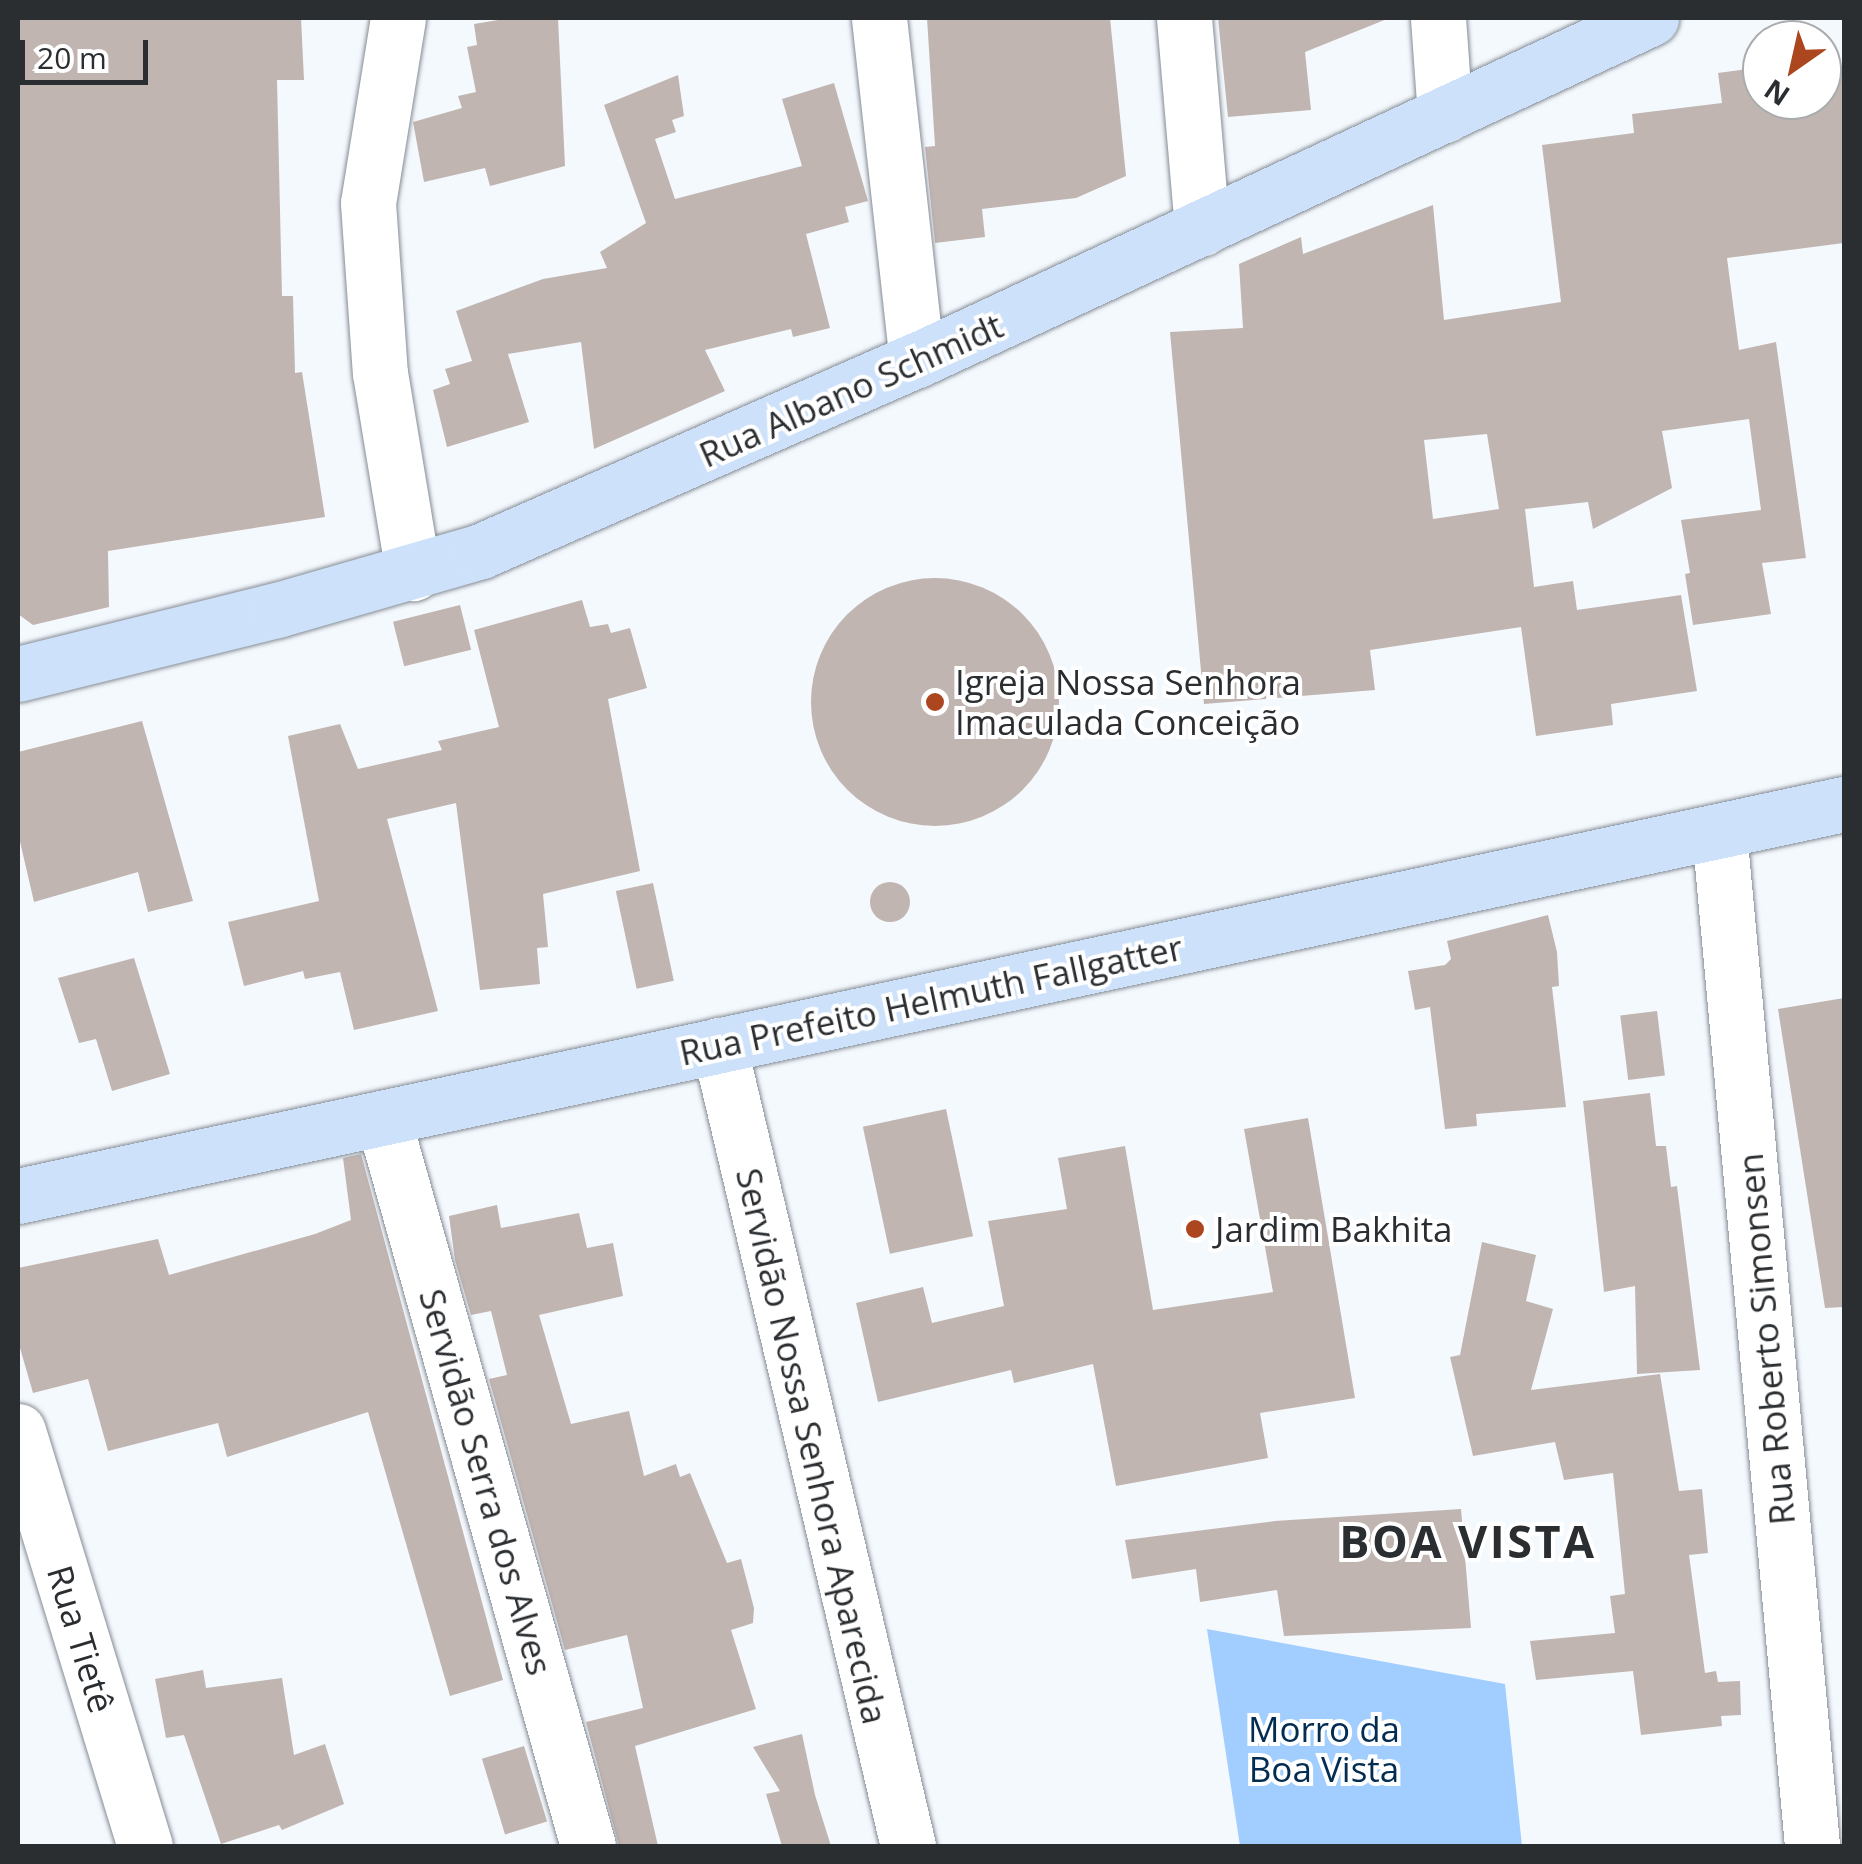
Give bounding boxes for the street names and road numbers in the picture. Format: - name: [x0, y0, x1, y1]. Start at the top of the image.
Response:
- street label: Rua Albano Schmidt: [693, 304, 1009, 476]
- street label: Rua Prefeito Helmuth Fallgatter: [676, 926, 1186, 1074]
- street label: Rua Roberto Simonsen: [1729, 1151, 1803, 1527]
- street label: Servidão Nossa Senhora Aparecida: [728, 1164, 896, 1728]
- street label: Servidão Serra dos Alves: [411, 1284, 561, 1680]
- street label: Rua Tietê: [39, 1560, 123, 1718]

